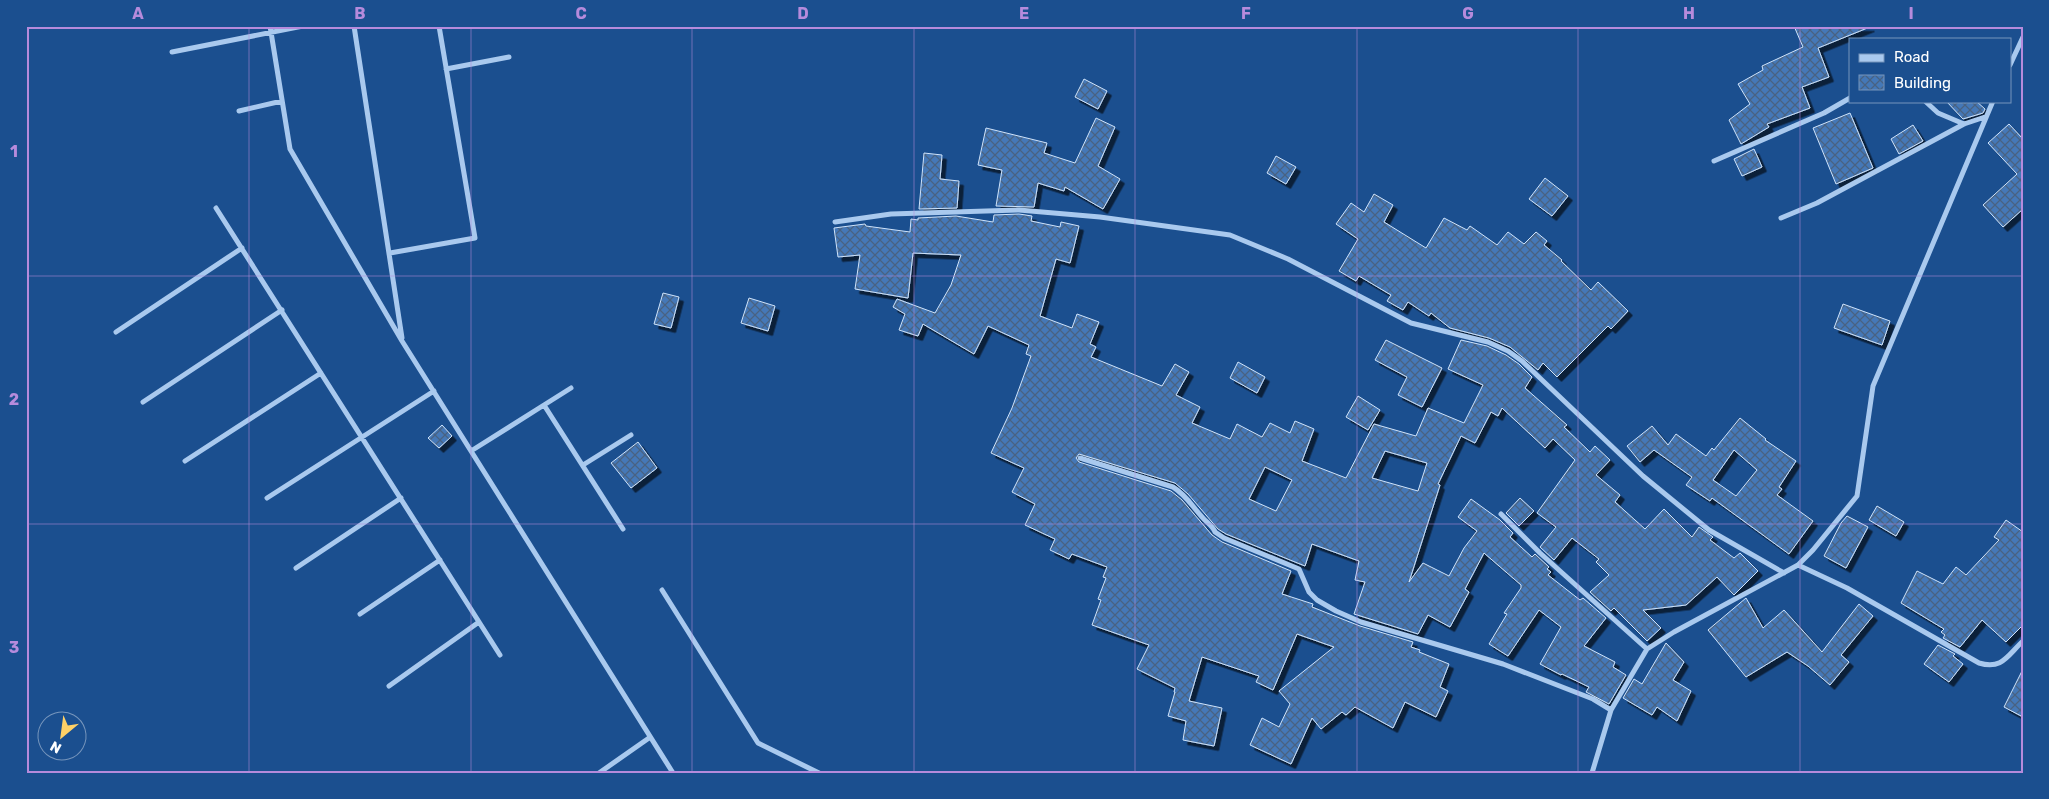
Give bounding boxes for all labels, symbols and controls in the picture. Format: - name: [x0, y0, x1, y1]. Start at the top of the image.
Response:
- text: A: [132, 4, 144, 23]
- text: B: [354, 4, 366, 23]
- text: C: [575, 4, 587, 23]
- text: D: [797, 4, 809, 23]
- text: E: [1019, 4, 1029, 23]
- text: F: [1241, 4, 1251, 23]
- text: G: [1462, 4, 1474, 23]
- text: H: [1683, 4, 1695, 23]
- text: I: [1908, 4, 1914, 23]
- legend: [1849, 38, 2012, 102]
- text: Road: [1894, 48, 1930, 66]
- text: Building: [1894, 74, 1951, 92]
- text: 1: [10, 142, 18, 161]
- text: 2: [9, 390, 19, 409]
- text: 3: [9, 638, 19, 657]
- north arrow: [38, 712, 88, 762]
- text: N: [47, 737, 64, 757]

